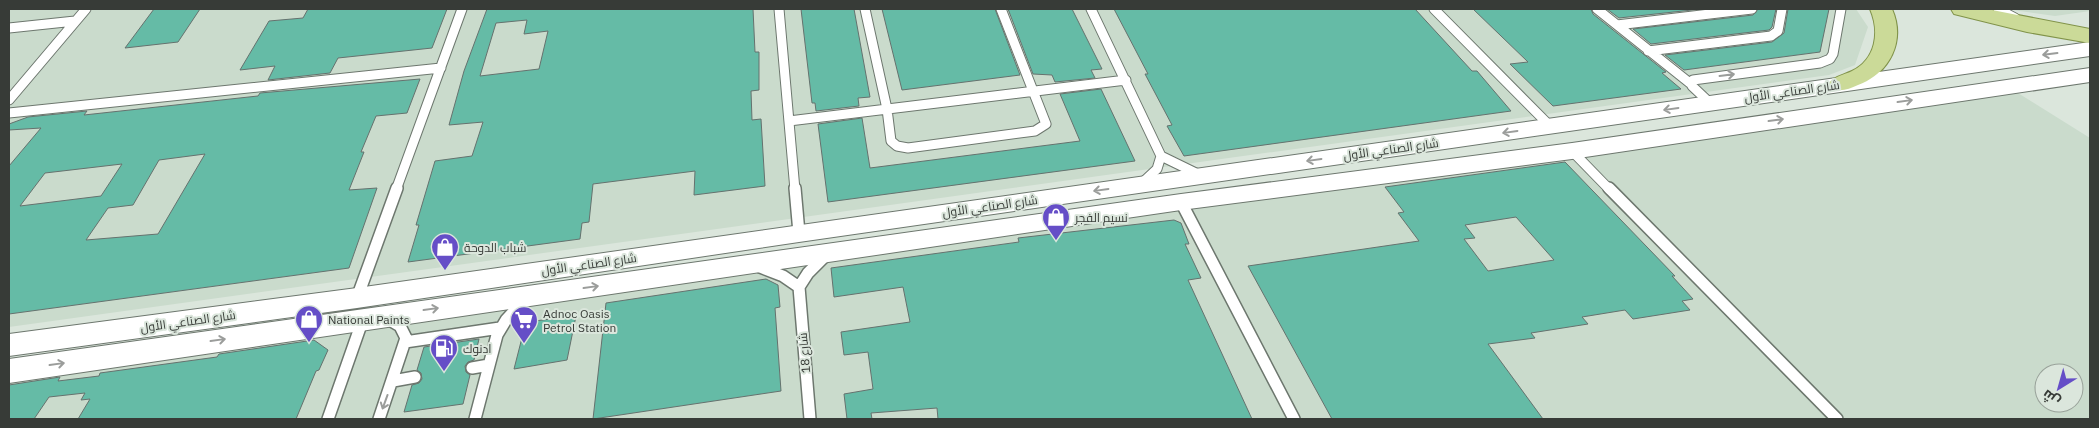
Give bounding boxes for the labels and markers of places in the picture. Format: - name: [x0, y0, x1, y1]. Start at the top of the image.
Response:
- shop icon: نسيم الفجر: [1041, 202, 1071, 241]
- place label: نسيم الفجر: [1074, 210, 1128, 226]
- shop icon: شباب الدوحة: [430, 232, 460, 271]
- place label: شباب الدوحة: [464, 240, 526, 255]
- shop icon: National Paints: [294, 304, 324, 343]
- supermarket icon: Adnoc Oasis Petrol Station: [509, 305, 539, 344]
- place label: Adnoc Oasis Petrol Station: [543, 306, 616, 335]
- place label: National Paints: [328, 312, 410, 327]
- fuel station icon: ادنوك: [429, 333, 459, 372]
- place label: ادنوك: [463, 341, 492, 356]

